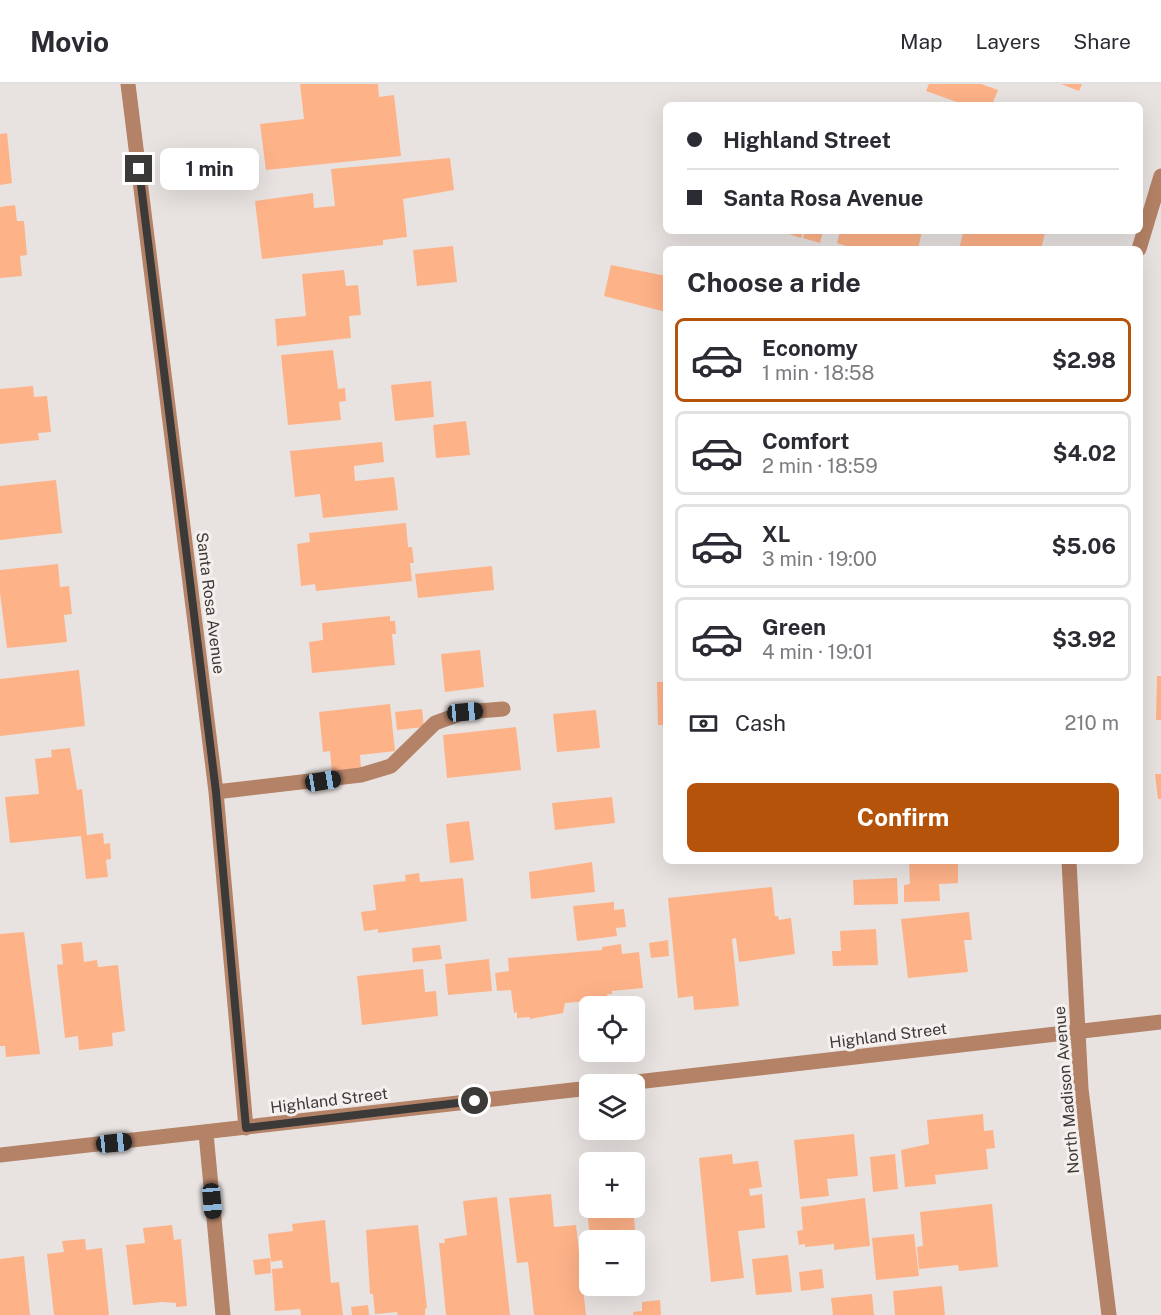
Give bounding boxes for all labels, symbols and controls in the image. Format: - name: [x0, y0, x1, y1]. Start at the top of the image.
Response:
- text: Movio: [30, 25, 109, 58]
- text: Map: [900, 29, 943, 54]
- text: Layers: [976, 29, 1040, 54]
- text: Share: [1073, 29, 1131, 54]
- text: Highland Street: [723, 127, 891, 153]
- callout: 1 min: [160, 148, 259, 190]
- route end: [125, 155, 152, 182]
- text: 1 min: [185, 157, 234, 181]
- text: Santa Rosa Avenue: [723, 185, 923, 211]
- text: Choose a ride: [687, 266, 861, 298]
- icon: car: [690, 333, 744, 387]
- text: Economy: [762, 335, 858, 361]
- text: $2.98: [1052, 347, 1116, 373]
- text: 1 min · 18:58: [762, 361, 874, 385]
- icon: car: [690, 426, 744, 480]
- text: Comfort: [762, 428, 849, 454]
- text: $4.02: [1053, 440, 1116, 466]
- text: 2 min · 18:59: [762, 454, 878, 478]
- icon: car: [690, 519, 744, 573]
- text: XL: [762, 521, 790, 547]
- street label: Santa Rosa Avenue: [192, 531, 229, 675]
- text: $5.06: [1052, 533, 1116, 559]
- text: 3 min · 19:00: [762, 547, 877, 571]
- icon: car: [690, 612, 744, 666]
- text: Green: [762, 614, 826, 640]
- text: $3.92: [1052, 626, 1116, 652]
- text: 4 min · 19:01: [762, 640, 873, 664]
- car: [446, 701, 484, 723]
- icon: cash: [687, 707, 720, 740]
- text: Cash: [735, 710, 786, 736]
- text: 210 m: [1065, 711, 1119, 735]
- car: [304, 769, 342, 793]
- button: Confirm: [687, 783, 1119, 852]
- map controls: [579, 996, 645, 1296]
- button: locate: [579, 996, 645, 1062]
- street label: North Madison Avenue: [1050, 1005, 1083, 1175]
- street label: Highland Street: [828, 1019, 948, 1052]
- button: layers: [579, 1074, 645, 1140]
- street label: Highland Street: [269, 1084, 389, 1117]
- route start: [461, 1087, 488, 1114]
- car: [95, 1132, 133, 1154]
- button: +: [579, 1152, 645, 1218]
- car: [201, 1182, 223, 1220]
- button: −: [579, 1230, 645, 1296]

